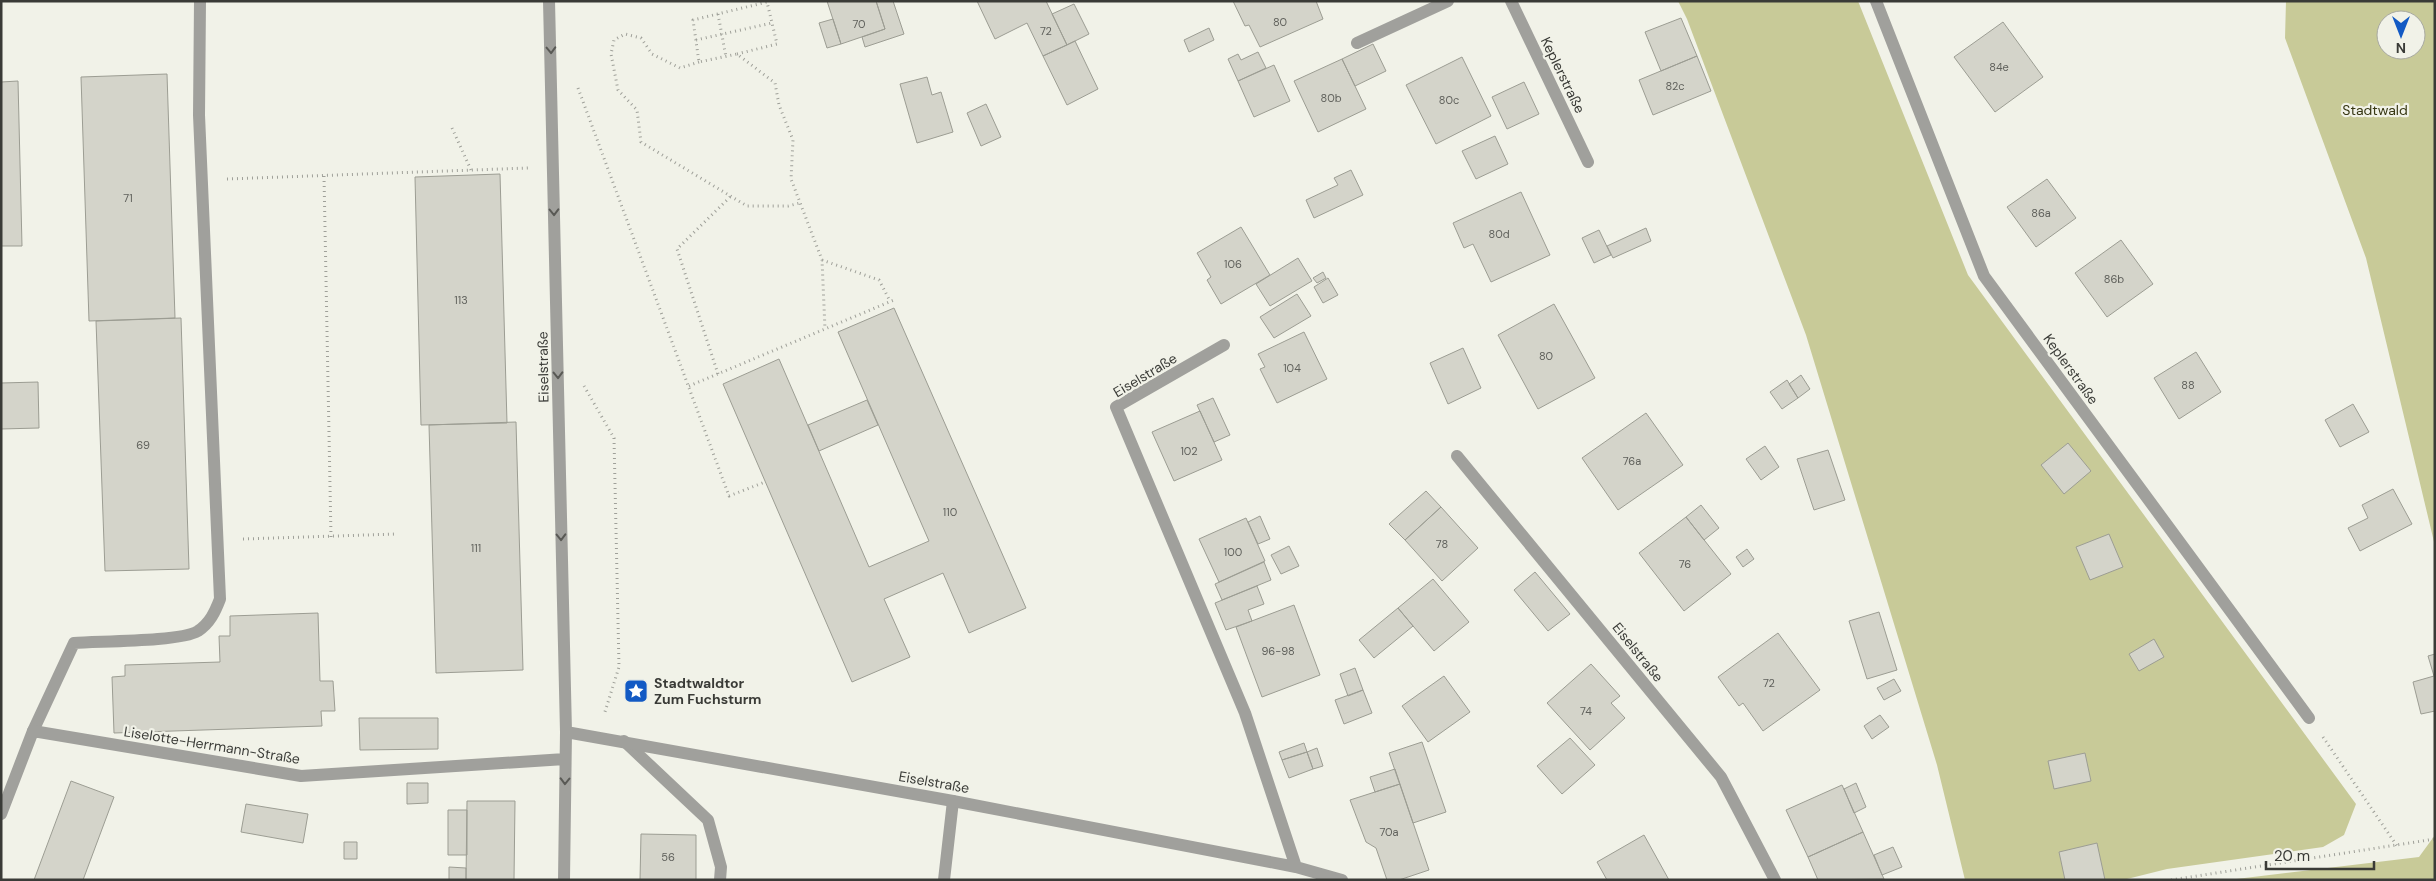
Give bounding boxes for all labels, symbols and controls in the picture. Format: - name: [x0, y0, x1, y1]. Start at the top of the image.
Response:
- north arrow: [2376, 10, 2426, 60]
- house number: 80: [1273, 15, 1287, 29]
- house number: 70: [852, 17, 866, 31]
- house number: 72: [1040, 24, 1052, 38]
- street label: Keplerstraße: [1537, 34, 1589, 116]
- text: N: [2396, 39, 2406, 57]
- one-way arrow: [546, 46, 556, 54]
- house number: 84e: [1989, 60, 2009, 74]
- house number: 82c: [1666, 79, 1684, 93]
- house number: 80b: [1320, 91, 1342, 105]
- house number: 80c: [1439, 93, 1459, 107]
- park label: Stadtwald: [2342, 101, 2408, 119]
- house number: 71: [123, 191, 133, 205]
- house number: 86a: [2031, 206, 2051, 220]
- one-way arrow: [549, 209, 559, 217]
- house number: 80d: [1488, 227, 1510, 241]
- house number: 106: [1224, 257, 1242, 271]
- house number: 86b: [2104, 272, 2124, 286]
- house number: 113: [454, 293, 468, 307]
- street label: Keplerstraße: [2039, 330, 2103, 408]
- street label: Eiselstraße: [533, 331, 553, 403]
- street label: Eiselstraße: [1110, 349, 1180, 401]
- house number: 80: [1539, 349, 1553, 363]
- house number: 104: [1283, 361, 1301, 375]
- one-way arrow: [553, 372, 563, 379]
- house number: 88: [2181, 378, 2195, 392]
- house number: 69: [136, 438, 150, 452]
- house number: 102: [1180, 444, 1198, 458]
- house number: 76a: [1623, 454, 1641, 468]
- house number: 110: [943, 505, 957, 519]
- one-way arrow: [556, 534, 567, 542]
- house number: 78: [1436, 537, 1448, 551]
- house number: 111: [471, 541, 481, 555]
- house number: 100: [1224, 545, 1242, 559]
- house number: 76: [1679, 557, 1691, 571]
- street label: Eiselstraße: [1609, 619, 1667, 685]
- house number: 96-98: [1261, 644, 1295, 658]
- place label: Stadtwaldtor Zum Fuchsturm: [654, 674, 762, 708]
- house number: 72: [1763, 676, 1775, 690]
- place icon: Stadtwaldtor Zum Fuchsturm: [623, 678, 649, 704]
- house number: 74: [1580, 704, 1592, 718]
- street label: Liselotte-Herrmann-Straße: [123, 722, 301, 768]
- street label: Eiselstraße: [897, 767, 971, 797]
- one-way arrow: [560, 778, 570, 785]
- house number: 70a: [1379, 825, 1399, 839]
- scale bar: [2266, 838, 2374, 870]
- text: 20 m: [2274, 846, 2310, 866]
- house number: 56: [661, 850, 675, 864]

